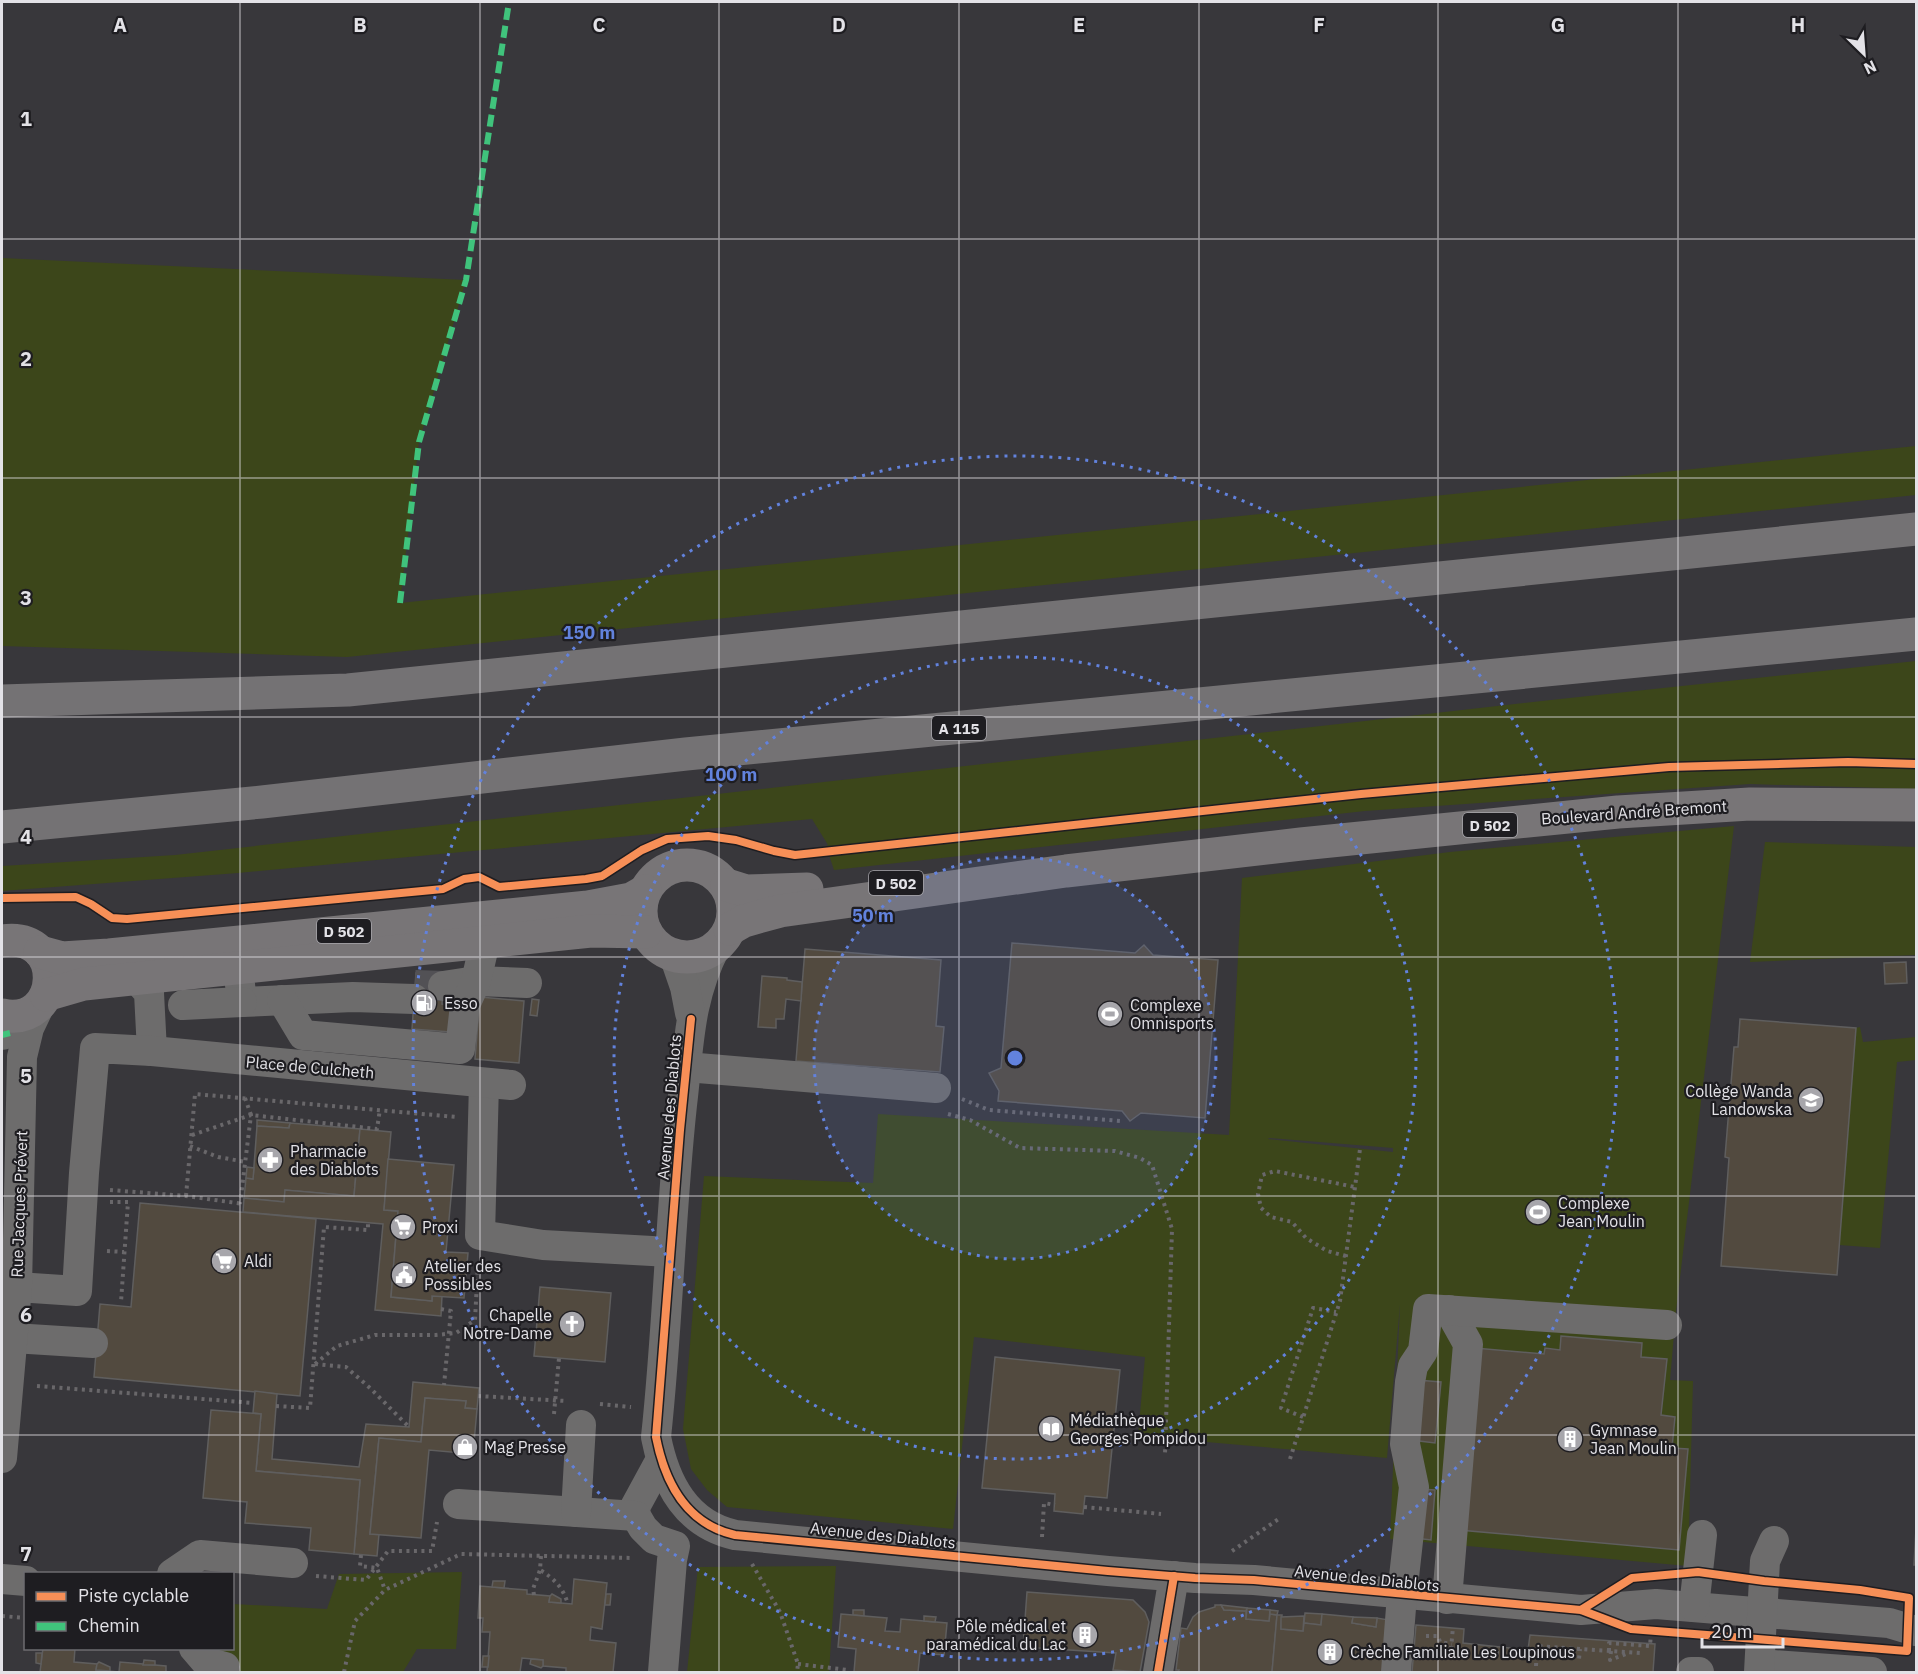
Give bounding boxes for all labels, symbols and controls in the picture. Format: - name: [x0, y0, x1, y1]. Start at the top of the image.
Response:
- text: A: [113, 11, 127, 38]
- text: B: [353, 11, 367, 38]
- text: C: [592, 11, 606, 38]
- text: D: [832, 11, 846, 38]
- text: E: [1073, 11, 1085, 38]
- text: F: [1313, 11, 1325, 38]
- text: G: [1551, 11, 1565, 38]
- text: H: [1791, 11, 1805, 38]
- north arrow: [1834, 24, 1894, 84]
- text: N: [1861, 56, 1880, 79]
- text: 1: [20, 105, 32, 132]
- text: 2: [20, 345, 32, 372]
- text: 3: [20, 584, 32, 611]
- text: 150 m: [563, 621, 615, 644]
- road number: A 115: [932, 716, 986, 740]
- text: 100 m: [705, 763, 757, 786]
- street label: Boulevard André Bremont: [1540, 796, 1728, 828]
- road number: D 502: [1463, 813, 1517, 837]
- text: 4: [20, 823, 32, 850]
- road number: D 502: [869, 871, 923, 895]
- text: 50 m: [852, 904, 894, 927]
- road number: D 502: [317, 919, 371, 943]
- fuel station icon: Esso: [409, 988, 439, 1018]
- place label: Esso: [444, 993, 478, 1013]
- place label: Complexe Omnisports: [1130, 995, 1214, 1033]
- sports icon: Complexe Omnisports: [1095, 999, 1125, 1029]
- street label: Avenue des Diablots: [653, 1033, 685, 1181]
- centre of rings: [1005, 1048, 1025, 1068]
- street label: Place de Culcheth: [245, 1051, 375, 1083]
- text: 5: [20, 1062, 32, 1089]
- place label: Collège Wanda Landowska: [1685, 1081, 1792, 1119]
- school or university icon: Collège Wanda Landowska: [1796, 1085, 1826, 1115]
- street label: Rue Jacques Prévert: [6, 1130, 32, 1278]
- place label: Pharmacie des Diablots: [290, 1141, 379, 1179]
- pharmacy icon: Pharmacie des Diablots: [255, 1145, 285, 1175]
- place label: Complexe Jean Moulin: [1558, 1193, 1645, 1231]
- sports icon: Complexe Jean Moulin: [1523, 1197, 1553, 1227]
- supermarket icon: Proxi: [388, 1212, 418, 1242]
- place label: Proxi: [422, 1217, 458, 1237]
- supermarket icon: Aldi: [209, 1246, 239, 1276]
- place label: Aldi: [244, 1251, 272, 1271]
- place label: Atelier des Possibles: [424, 1256, 501, 1294]
- public building icon: Atelier des Possibles: [389, 1260, 419, 1290]
- text: 6: [20, 1301, 32, 1328]
- place label: Chapelle Notre-Dame: [463, 1305, 552, 1343]
- church icon: Chapelle Notre-Dame: [557, 1309, 587, 1339]
- place label: Médiathèque Georges Pompidou: [1070, 1410, 1206, 1448]
- library icon: Médiathèque Georges Pompidou: [1036, 1414, 1066, 1444]
- place label: Gymnase Jean Moulin: [1590, 1420, 1677, 1458]
- building icon: Gymnase Jean Moulin: [1555, 1424, 1585, 1454]
- shop icon: Mag Presse: [450, 1432, 480, 1462]
- place label: Mag Presse: [484, 1437, 566, 1457]
- street label: Avenue des Diablots: [809, 1517, 957, 1553]
- text: 7: [20, 1540, 32, 1567]
- street label: Avenue des Diablots: [1293, 1560, 1441, 1596]
- legend: [24, 1572, 234, 1650]
- text: Piste cyclable: [78, 1584, 189, 1607]
- scale bar: [1702, 1611, 1783, 1649]
- text: Chemin: [78, 1614, 140, 1637]
- place label: Pôle médical et paramédical du Lac: [926, 1616, 1066, 1654]
- building icon: Pôle médical et paramédical du Lac: [1070, 1620, 1100, 1650]
- text: 20 m: [1711, 1620, 1753, 1643]
- building icon: Crèche Familiale Les Loupinous: [1315, 1637, 1345, 1667]
- place label: Crèche Familiale Les Loupinous: [1350, 1642, 1575, 1662]

